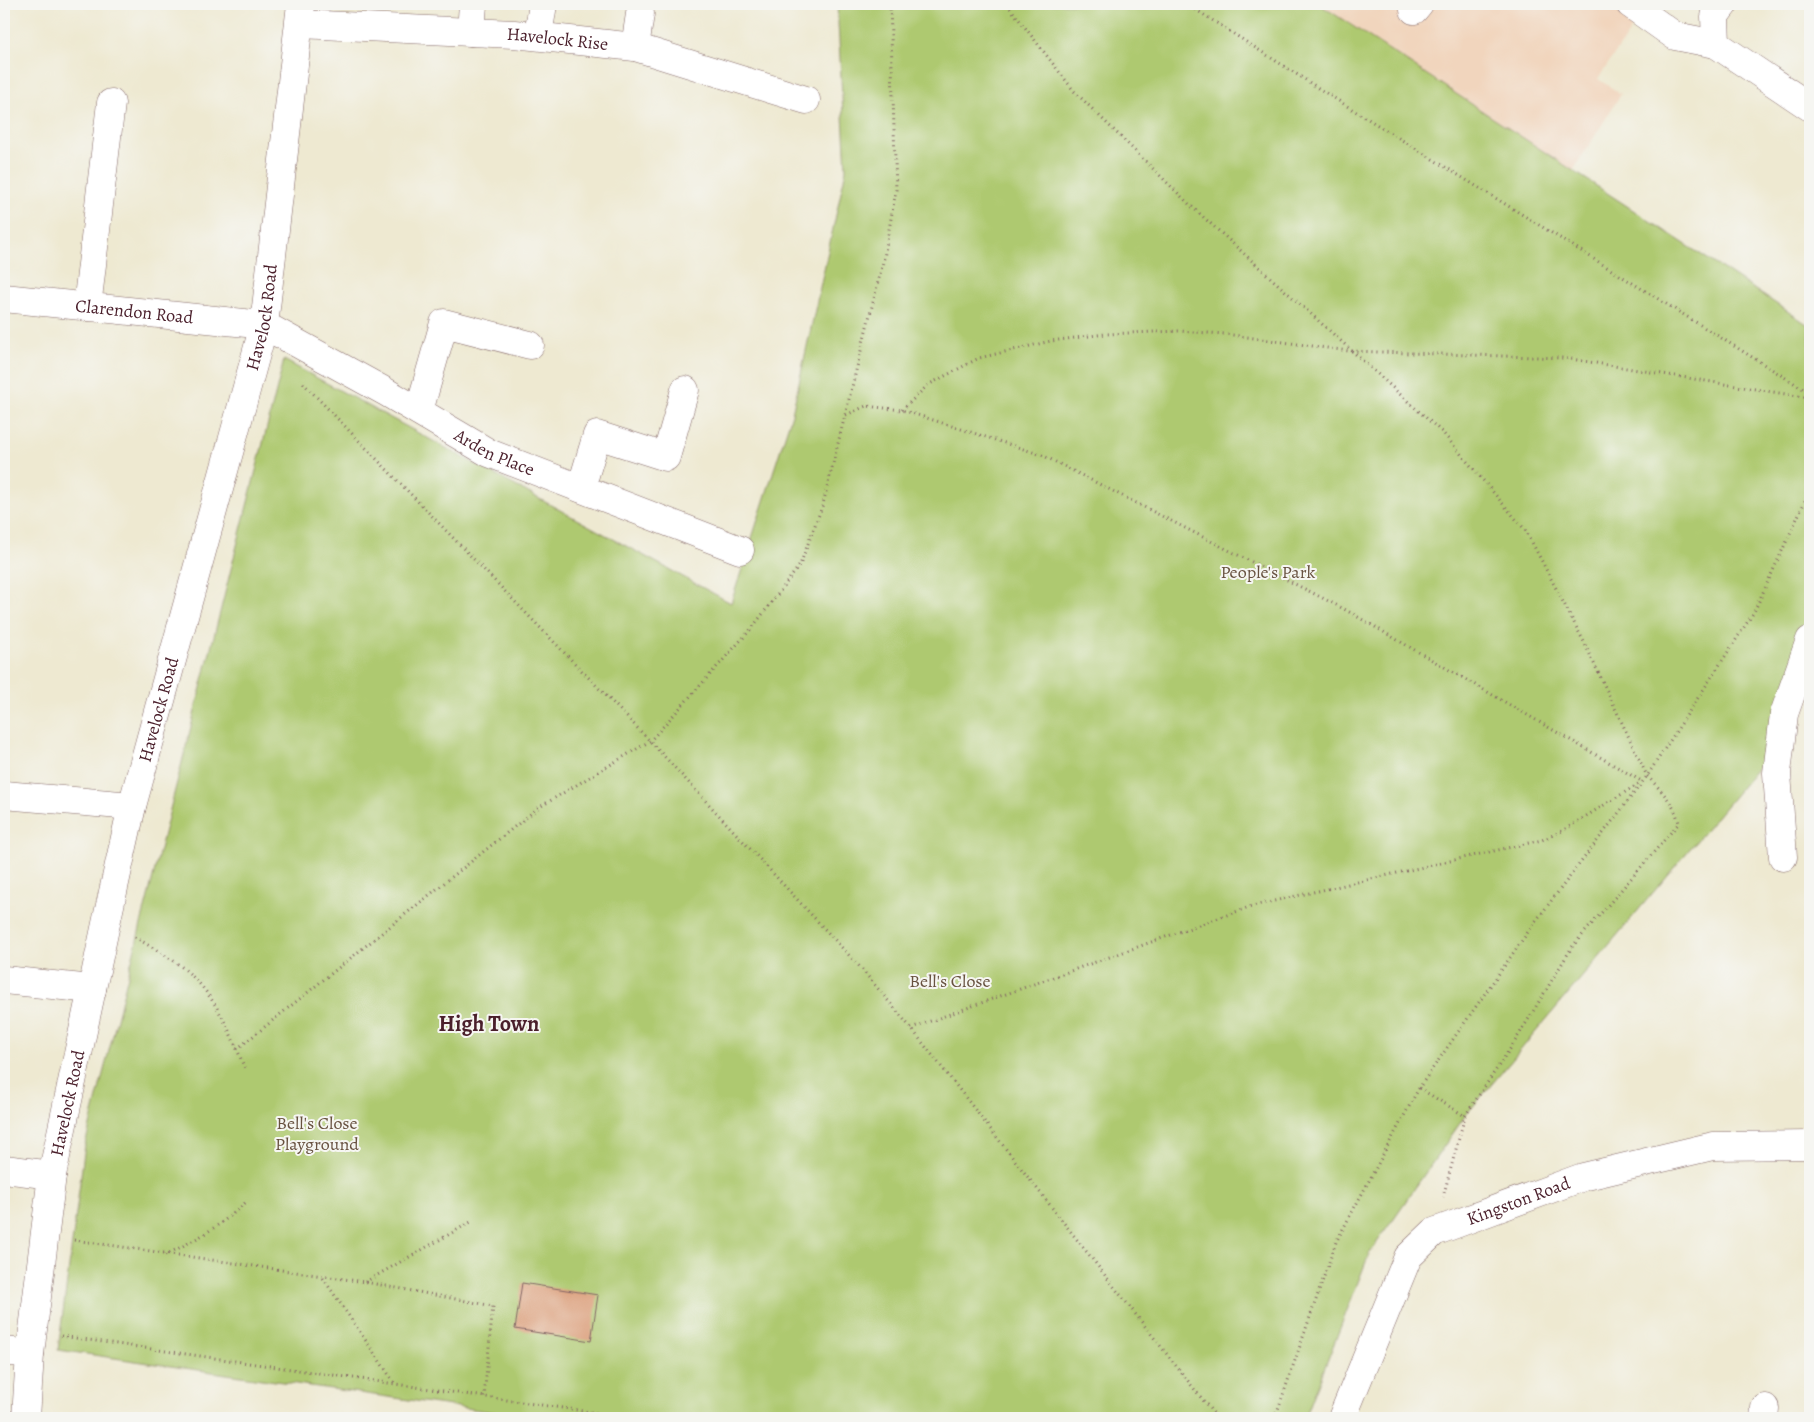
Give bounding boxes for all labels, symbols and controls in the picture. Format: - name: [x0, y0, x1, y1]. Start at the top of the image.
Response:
- street label: Havelock Rise: [506, 22, 609, 56]
- street label: Havelock Road: [240, 262, 283, 373]
- street label: Clarendon Road: [74, 293, 195, 330]
- street label: Arden Place: [449, 423, 538, 481]
- park label: People's Park: [1221, 560, 1316, 584]
- street label: Havelock Road: [133, 654, 184, 765]
- park label: Bell's Close: [909, 969, 991, 993]
- district label: High Town: [439, 1009, 539, 1039]
- street label: Havelock Road: [44, 1047, 91, 1158]
- park label: Bell's Close Playground: [275, 1111, 359, 1156]
- street label: Kingston Road: [1463, 1171, 1574, 1231]

